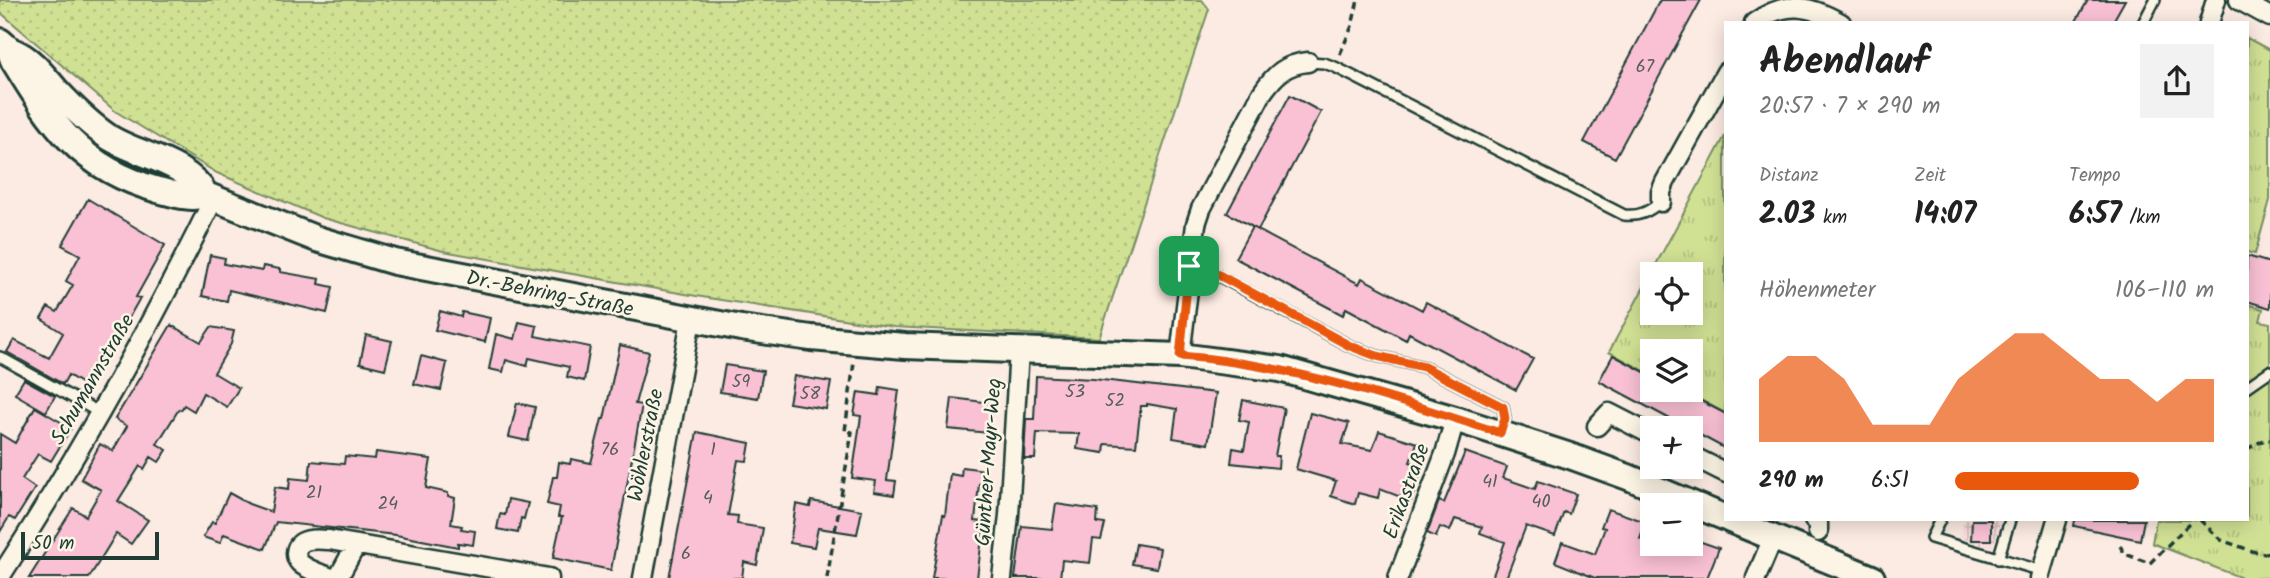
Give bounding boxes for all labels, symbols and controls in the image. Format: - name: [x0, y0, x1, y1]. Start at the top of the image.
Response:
- text: Abendlauf: [1759, 33, 1929, 93]
- button: share: [2140, 44, 2214, 118]
- house number: 67: [1636, 53, 1655, 82]
- text: 20:57 · 7 × 290 m: [1759, 89, 1940, 125]
- text: Distanz: [1759, 161, 1819, 191]
- text: Zeit: [1914, 161, 1946, 191]
- text: Tempo: [2069, 161, 2121, 191]
- text: 2.03: [1759, 191, 1815, 239]
- text: 14:07: [1914, 191, 1976, 239]
- text: 6:57: [2069, 191, 2122, 239]
- text: km: [1815, 203, 1847, 233]
- text: /km: [2122, 203, 2160, 233]
- pin: [1159, 236, 1219, 296]
- icon: arrive: [1170, 247, 1208, 285]
- street label: Dr.-Behring-Straße: [463, 262, 637, 327]
- map controls: [1640, 262, 1703, 556]
- button: locate: [1640, 262, 1703, 325]
- text: Höhenmeter: [1759, 273, 1875, 309]
- text: 106–110 m: [2115, 273, 2214, 309]
- street label: Schumannstraße: [42, 308, 144, 451]
- button: layers: [1640, 339, 1703, 402]
- house number: 59: [732, 368, 750, 397]
- street label: Günther-Mayr-Weg: [967, 377, 1012, 547]
- house number: 53: [1065, 378, 1085, 407]
- house number: 58: [800, 380, 820, 409]
- street label: Wöhlerstraße: [619, 385, 674, 505]
- house number: 52: [1105, 387, 1125, 416]
- button: +: [1640, 416, 1703, 479]
- house number: 76: [601, 436, 619, 465]
- house number: 1: [710, 436, 716, 465]
- street label: Erikastraße: [1375, 439, 1440, 544]
- text: 290 m: [1759, 463, 1824, 499]
- text: 6:51: [1871, 463, 1909, 499]
- house number: 41: [1482, 468, 1498, 497]
- house number: 21: [306, 479, 322, 508]
- house number: 4: [703, 484, 713, 513]
- house number: 40: [1532, 488, 1550, 517]
- house number: 24: [378, 490, 398, 519]
- button: −: [1640, 493, 1703, 556]
- scale bar: [21, 529, 159, 561]
- text: 50 m: [32, 529, 74, 559]
- house number: 6: [681, 540, 691, 569]

